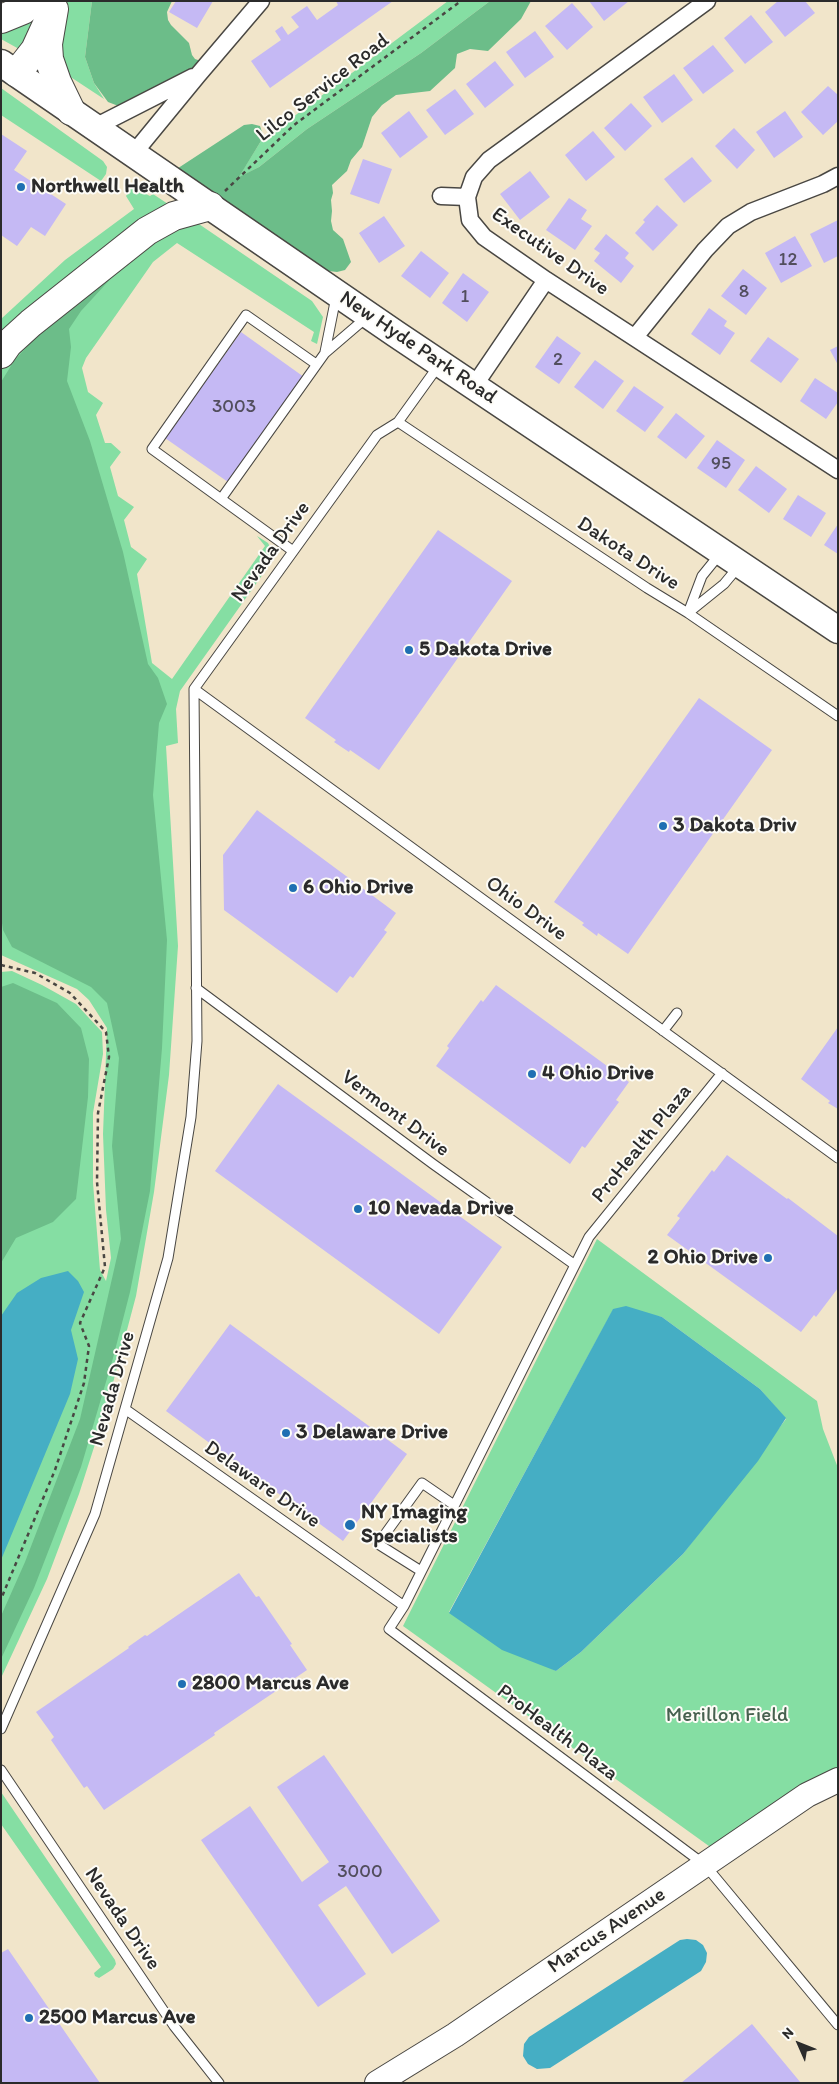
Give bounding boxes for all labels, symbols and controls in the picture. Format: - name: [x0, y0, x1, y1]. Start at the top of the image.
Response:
- street label: Lilco Service Road: [251, 28, 395, 148]
- place label: Northwell Health: [31, 174, 184, 200]
- marker: Northwell Health: [15, 181, 27, 193]
- street label: Executive Drive: [486, 202, 614, 302]
- house number: 12: [779, 249, 797, 271]
- house number: 8: [739, 281, 749, 303]
- street label: New Hyde Park Road: [334, 286, 502, 410]
- house number: 1: [461, 286, 469, 308]
- house number: 2: [553, 349, 563, 371]
- house number: 3003: [212, 396, 256, 418]
- house number: 95: [711, 453, 731, 475]
- street label: Nevada Drive: [226, 497, 316, 607]
- street label: Dakota Drive: [572, 512, 684, 596]
- place label: 5 Dakota Drive: [419, 637, 552, 663]
- marker: 5 Dakota Drive: [403, 644, 415, 656]
- place label: 3 Dakota Driv: [673, 813, 796, 839]
- marker: 3 Dakota Driv: [657, 820, 669, 832]
- street label: Ohio Drive: [480, 871, 572, 947]
- place label: 6 Ohio Drive: [303, 875, 413, 901]
- marker: 6 Ohio Drive: [287, 882, 299, 894]
- place label: 4 Ohio Drive: [542, 1061, 654, 1087]
- street label: Vermont Drive: [336, 1065, 454, 1163]
- marker: 4 Ohio Drive: [526, 1068, 538, 1080]
- street label: ProHealth Plaza: [587, 1080, 697, 1208]
- place label: 10 Nevada Drive: [368, 1196, 514, 1222]
- marker: 10 Nevada Drive: [352, 1203, 364, 1215]
- place label: 2 Ohio Drive: [648, 1245, 758, 1271]
- marker: 2 Ohio Drive: [762, 1252, 774, 1264]
- street label: Nevada Drive: [85, 1329, 141, 1449]
- place label: 3 Delaware Drive: [296, 1420, 448, 1446]
- marker: 3 Delaware Drive: [280, 1427, 292, 1439]
- street label: Delaware Drive: [199, 1436, 325, 1534]
- place label: NY Imaging Specialists: [361, 1500, 467, 1550]
- marker: NY Imaging Specialists: [343, 1518, 357, 1532]
- place label: 2800 Marcus Ave: [192, 1671, 349, 1697]
- marker: 2800 Marcus Ave: [176, 1678, 188, 1690]
- street label: ProHealth Plaza: [491, 1679, 623, 1787]
- park label: Merillon Field: [666, 1703, 788, 1729]
- house number: 3000: [337, 1861, 383, 1883]
- street label: Nevada Drive: [78, 1863, 166, 1975]
- street label: Marcus Avenue: [543, 1882, 671, 1980]
- place label: 2500 Marcus Ave: [39, 2005, 196, 2031]
- marker: 2500 Marcus Ave: [23, 2012, 35, 2024]
- north arrow: [774, 2019, 824, 2069]
- text: N: [778, 2024, 797, 2043]

